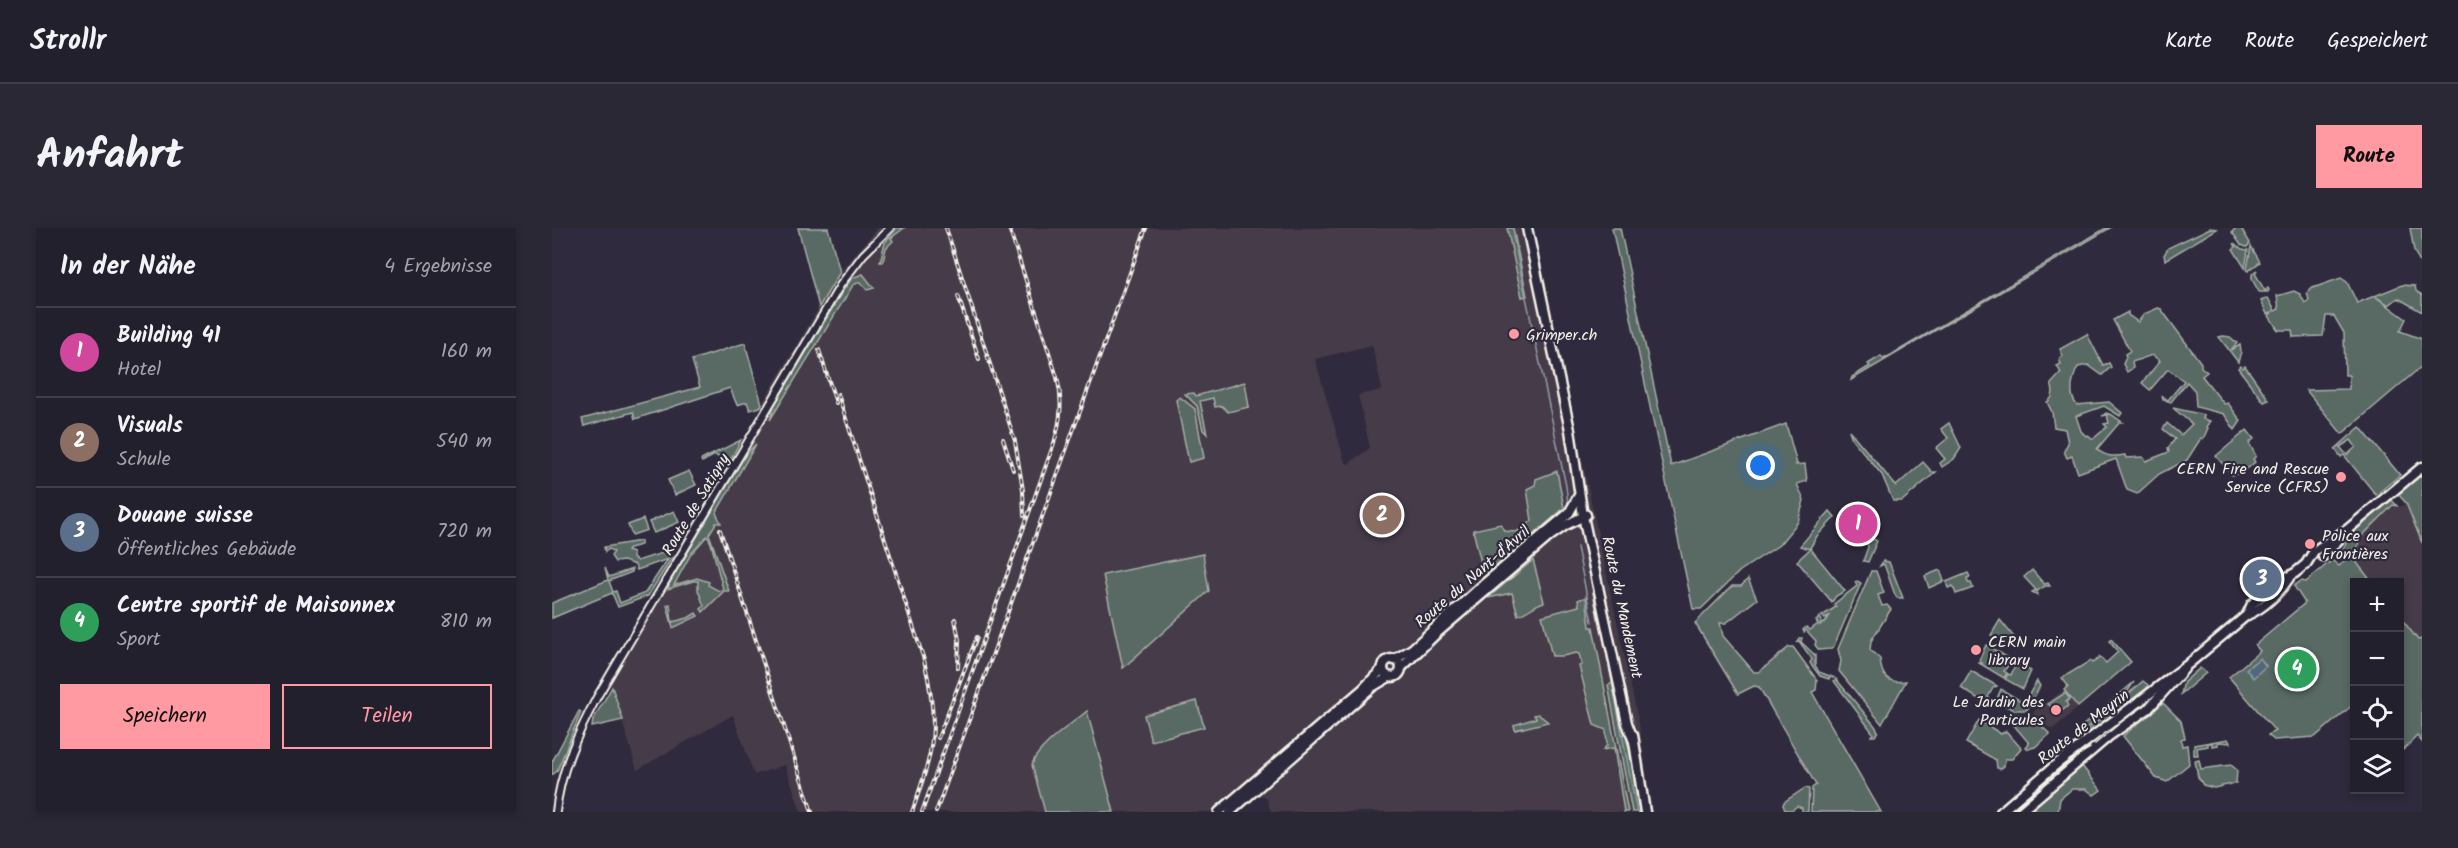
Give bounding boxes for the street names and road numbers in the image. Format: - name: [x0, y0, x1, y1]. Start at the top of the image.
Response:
- street label: Route de Satigny: [656, 448, 737, 561]
- street label: Route du Nant-d'Avril: [1410, 520, 1536, 635]
- street label: Route du Mandement: [1594, 534, 1649, 681]
- street label: Route de Meyrin: [2033, 683, 2135, 771]

